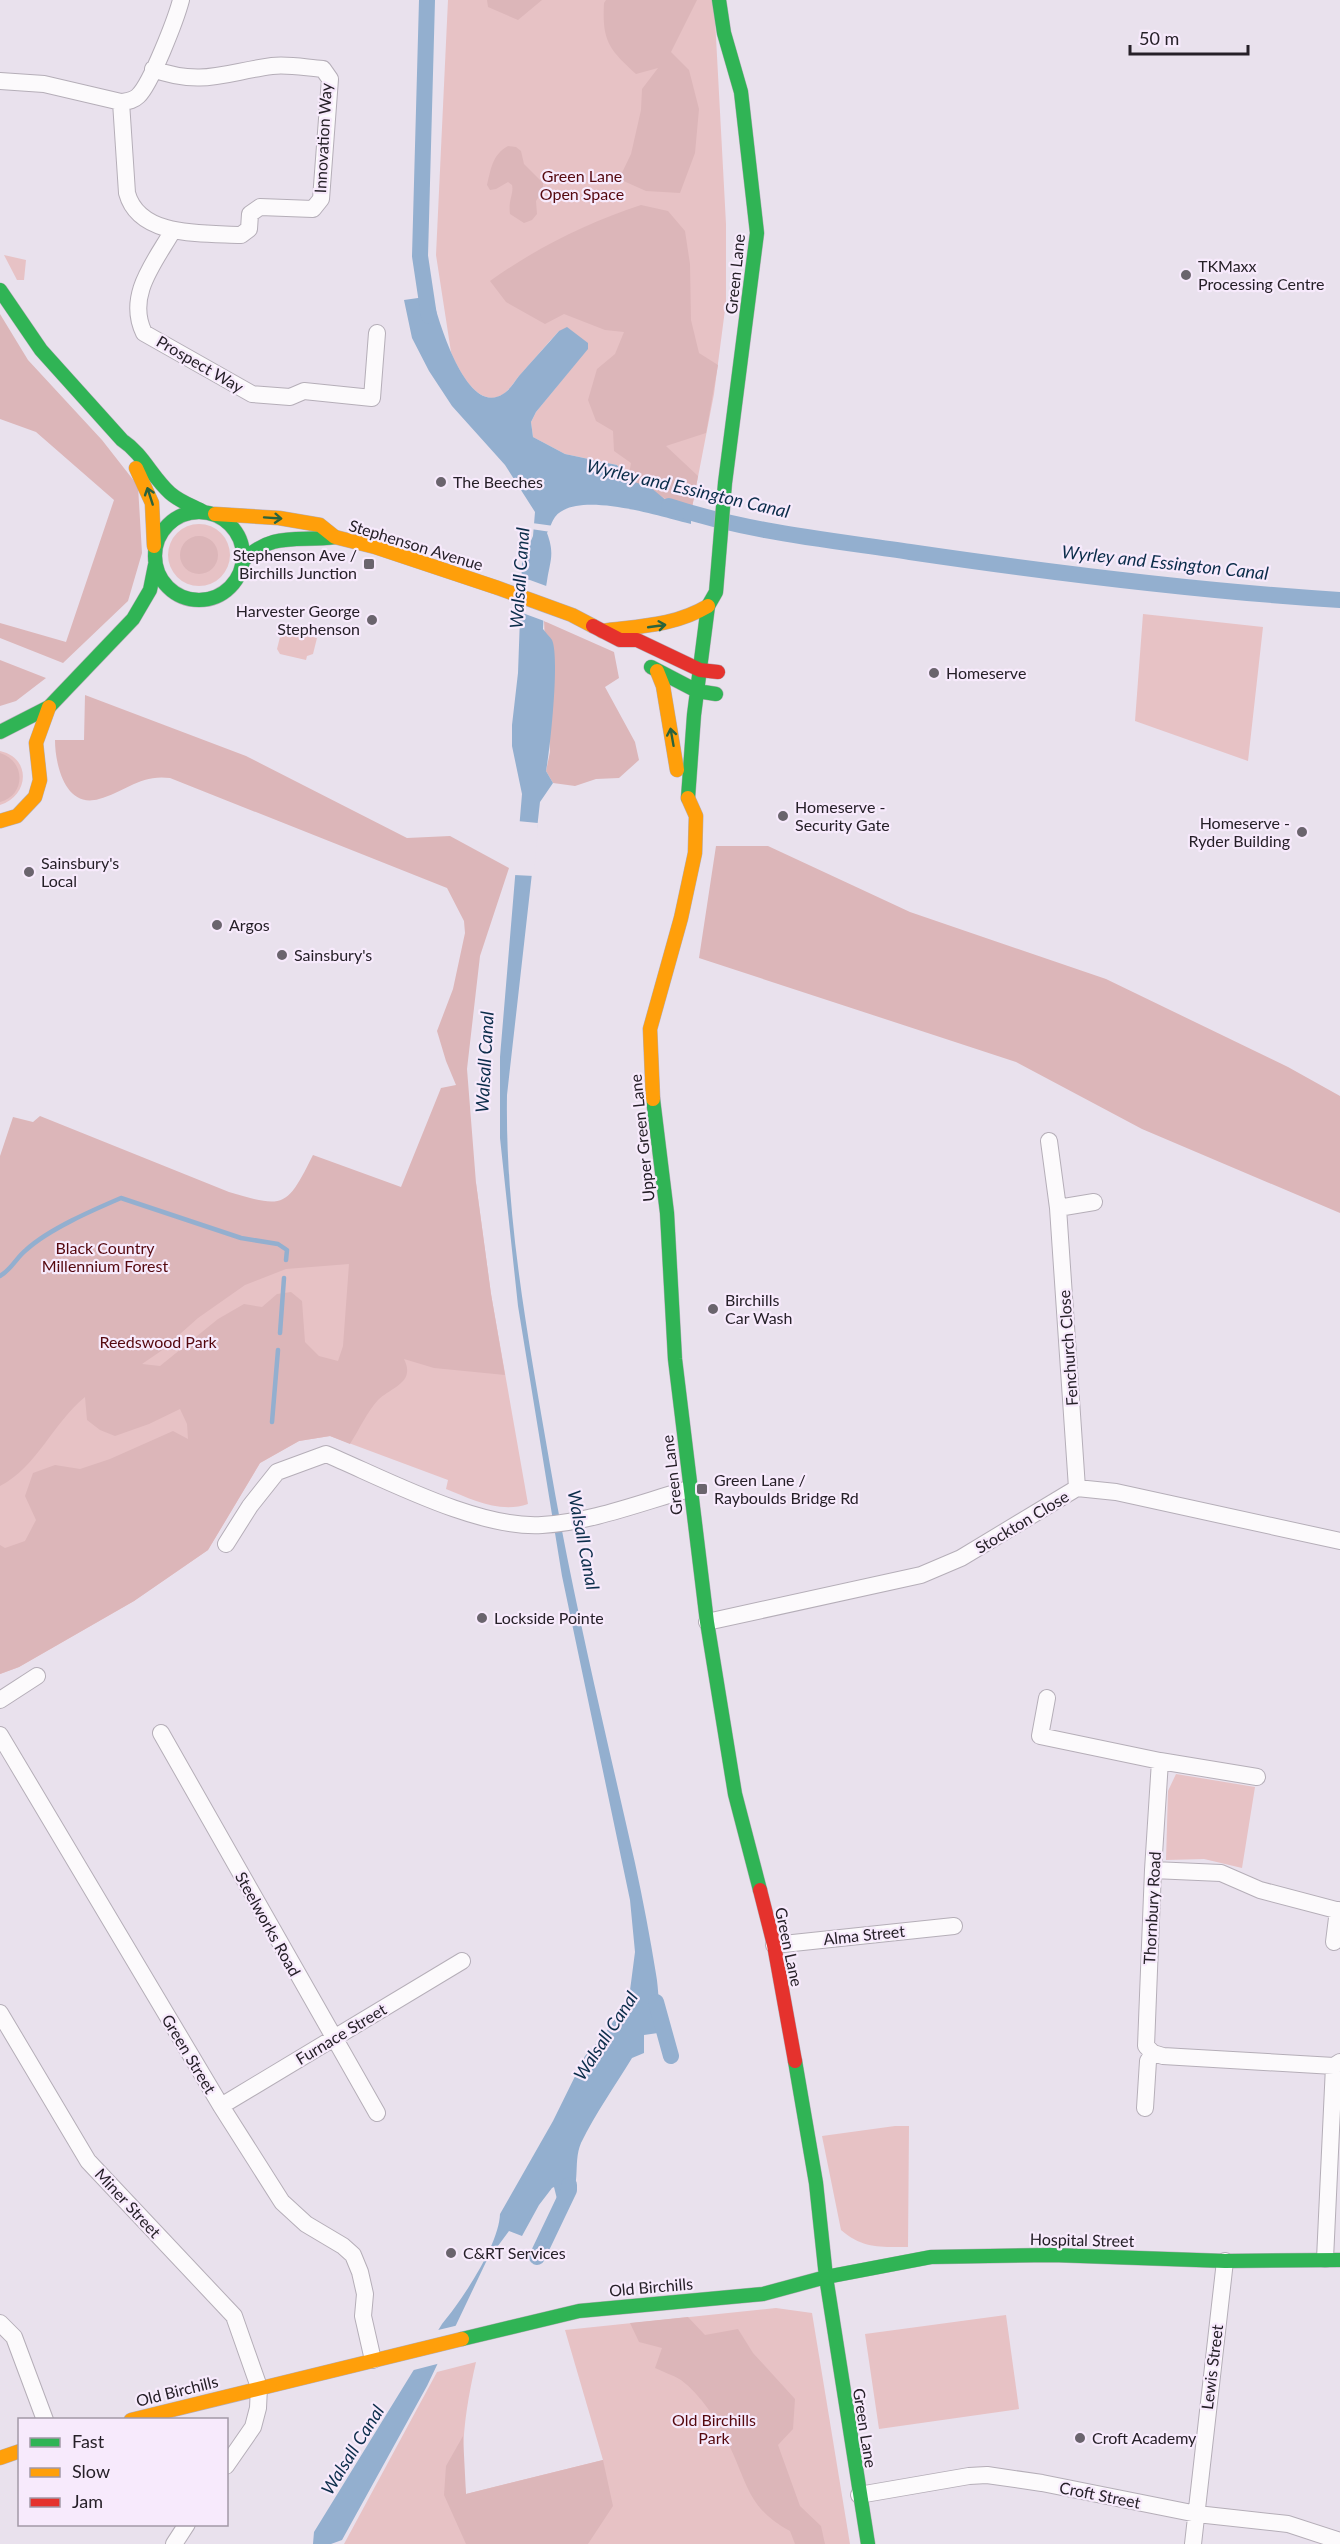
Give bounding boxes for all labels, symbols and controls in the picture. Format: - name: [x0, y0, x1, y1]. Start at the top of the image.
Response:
- scale bar: [1130, 18, 1248, 56]
- text: 50 m: [1139, 27, 1179, 49]
- street label: Innovation Way: [310, 82, 335, 194]
- park label: Green Lane Open Space: [540, 166, 624, 203]
- street label: Green Lane: [721, 233, 748, 315]
- place label: TKMaxx Processing Centre: [1198, 256, 1324, 293]
- marker: TKMaxx Processing Centre: [1179, 268, 1193, 282]
- street label: Prospect Way: [153, 331, 248, 396]
- water label: Wyrley and Essington Canal: [584, 454, 792, 522]
- place label: The Beeches: [453, 472, 543, 491]
- marker: The Beeches: [434, 475, 448, 489]
- one-way arrow: [144, 487, 155, 506]
- one-way arrow: [263, 512, 283, 523]
- street label: Stephenson Avenue: [347, 515, 485, 574]
- water label: Walsall Canal: [504, 527, 534, 629]
- water label: Wyrley and Essington Canal: [1061, 540, 1270, 584]
- place label: Stephenson Ave / Birchills Junction: [233, 545, 357, 582]
- marker: Stephenson Ave / Birchills Junction: [362, 557, 376, 571]
- place label: Harvester George Stephenson: [236, 601, 360, 638]
- marker: Harvester George Stephenson: [365, 613, 379, 627]
- one-way arrow: [647, 620, 666, 631]
- place label: Homeserve: [946, 663, 1026, 682]
- marker: Homeserve: [927, 666, 941, 680]
- one-way arrow: [666, 728, 677, 748]
- place label: Homeserve - Security Gate: [795, 797, 890, 834]
- marker: Homeserve - Security Gate: [776, 809, 790, 823]
- place label: Homeserve - Ryder Building: [1188, 813, 1290, 850]
- marker: Homeserve - Ryder Building: [1295, 825, 1309, 839]
- place label: Sainsbury's Local: [41, 853, 119, 890]
- marker: Sainsbury's Local: [22, 865, 36, 879]
- place label: Argos: [229, 915, 270, 934]
- marker: Argos: [210, 918, 224, 932]
- place label: Sainsbury's: [294, 945, 372, 964]
- marker: Sainsbury's: [275, 948, 289, 962]
- water label: Walsall Canal: [470, 1011, 498, 1113]
- street label: Upper Green Lane: [625, 1073, 658, 1203]
- park label: Black Country Millennium Forest: [42, 1238, 169, 1275]
- street label: Fenchurch Close: [1054, 1289, 1081, 1407]
- place label: Birchills Car Wash: [725, 1290, 792, 1327]
- marker: Birchills Car Wash: [706, 1302, 720, 1316]
- park label: Reedswood Park: [99, 1332, 217, 1351]
- street label: Green Lane: [657, 1434, 686, 1516]
- place label: Green Lane / Rayboulds Bridge Rd: [714, 1470, 859, 1507]
- marker: Green Lane / Rayboulds Bridge Rd: [695, 1482, 709, 1496]
- street label: Stockton Close: [972, 1486, 1072, 1557]
- water label: Walsall Canal: [564, 1488, 604, 1592]
- place label: Lockside Pointe: [494, 1608, 604, 1627]
- marker: Lockside Pointe: [475, 1611, 489, 1625]
- street label: Thornbury Road: [1139, 1851, 1164, 1965]
- street label: Steelworks Road: [232, 1868, 305, 1979]
- street label: Green Lane: [772, 1906, 807, 1988]
- street label: Alma Street: [822, 1921, 906, 1948]
- water label: Walsall Canal: [568, 1987, 642, 2084]
- street label: Furnace Street: [292, 1999, 390, 2068]
- street label: Green Street: [158, 2011, 221, 2097]
- street label: Miner Street: [92, 2164, 165, 2241]
- street label: Hospital Street: [1030, 2229, 1135, 2250]
- place label: C&RT Services: [463, 2243, 566, 2262]
- marker: C&RT Services: [444, 2246, 458, 2260]
- street label: Old Birchills: [608, 2273, 694, 2300]
- street label: Lewis Street: [1197, 2323, 1226, 2411]
- street label: Old Birchills: [134, 2371, 220, 2410]
- street label: Green Lane: [850, 2387, 881, 2469]
- water label: Walsall Canal: [316, 2401, 388, 2498]
- park label: Old Birchills Park: [672, 2410, 756, 2447]
- legend: [18, 2418, 228, 2526]
- place label: Croft Academy: [1092, 2428, 1197, 2447]
- text: Fast: [72, 2430, 105, 2452]
- marker: Croft Academy: [1073, 2431, 1087, 2445]
- text: Slow: [72, 2460, 110, 2482]
- street label: Croft Street: [1058, 2477, 1143, 2512]
- text: Jam: [72, 2490, 103, 2512]

